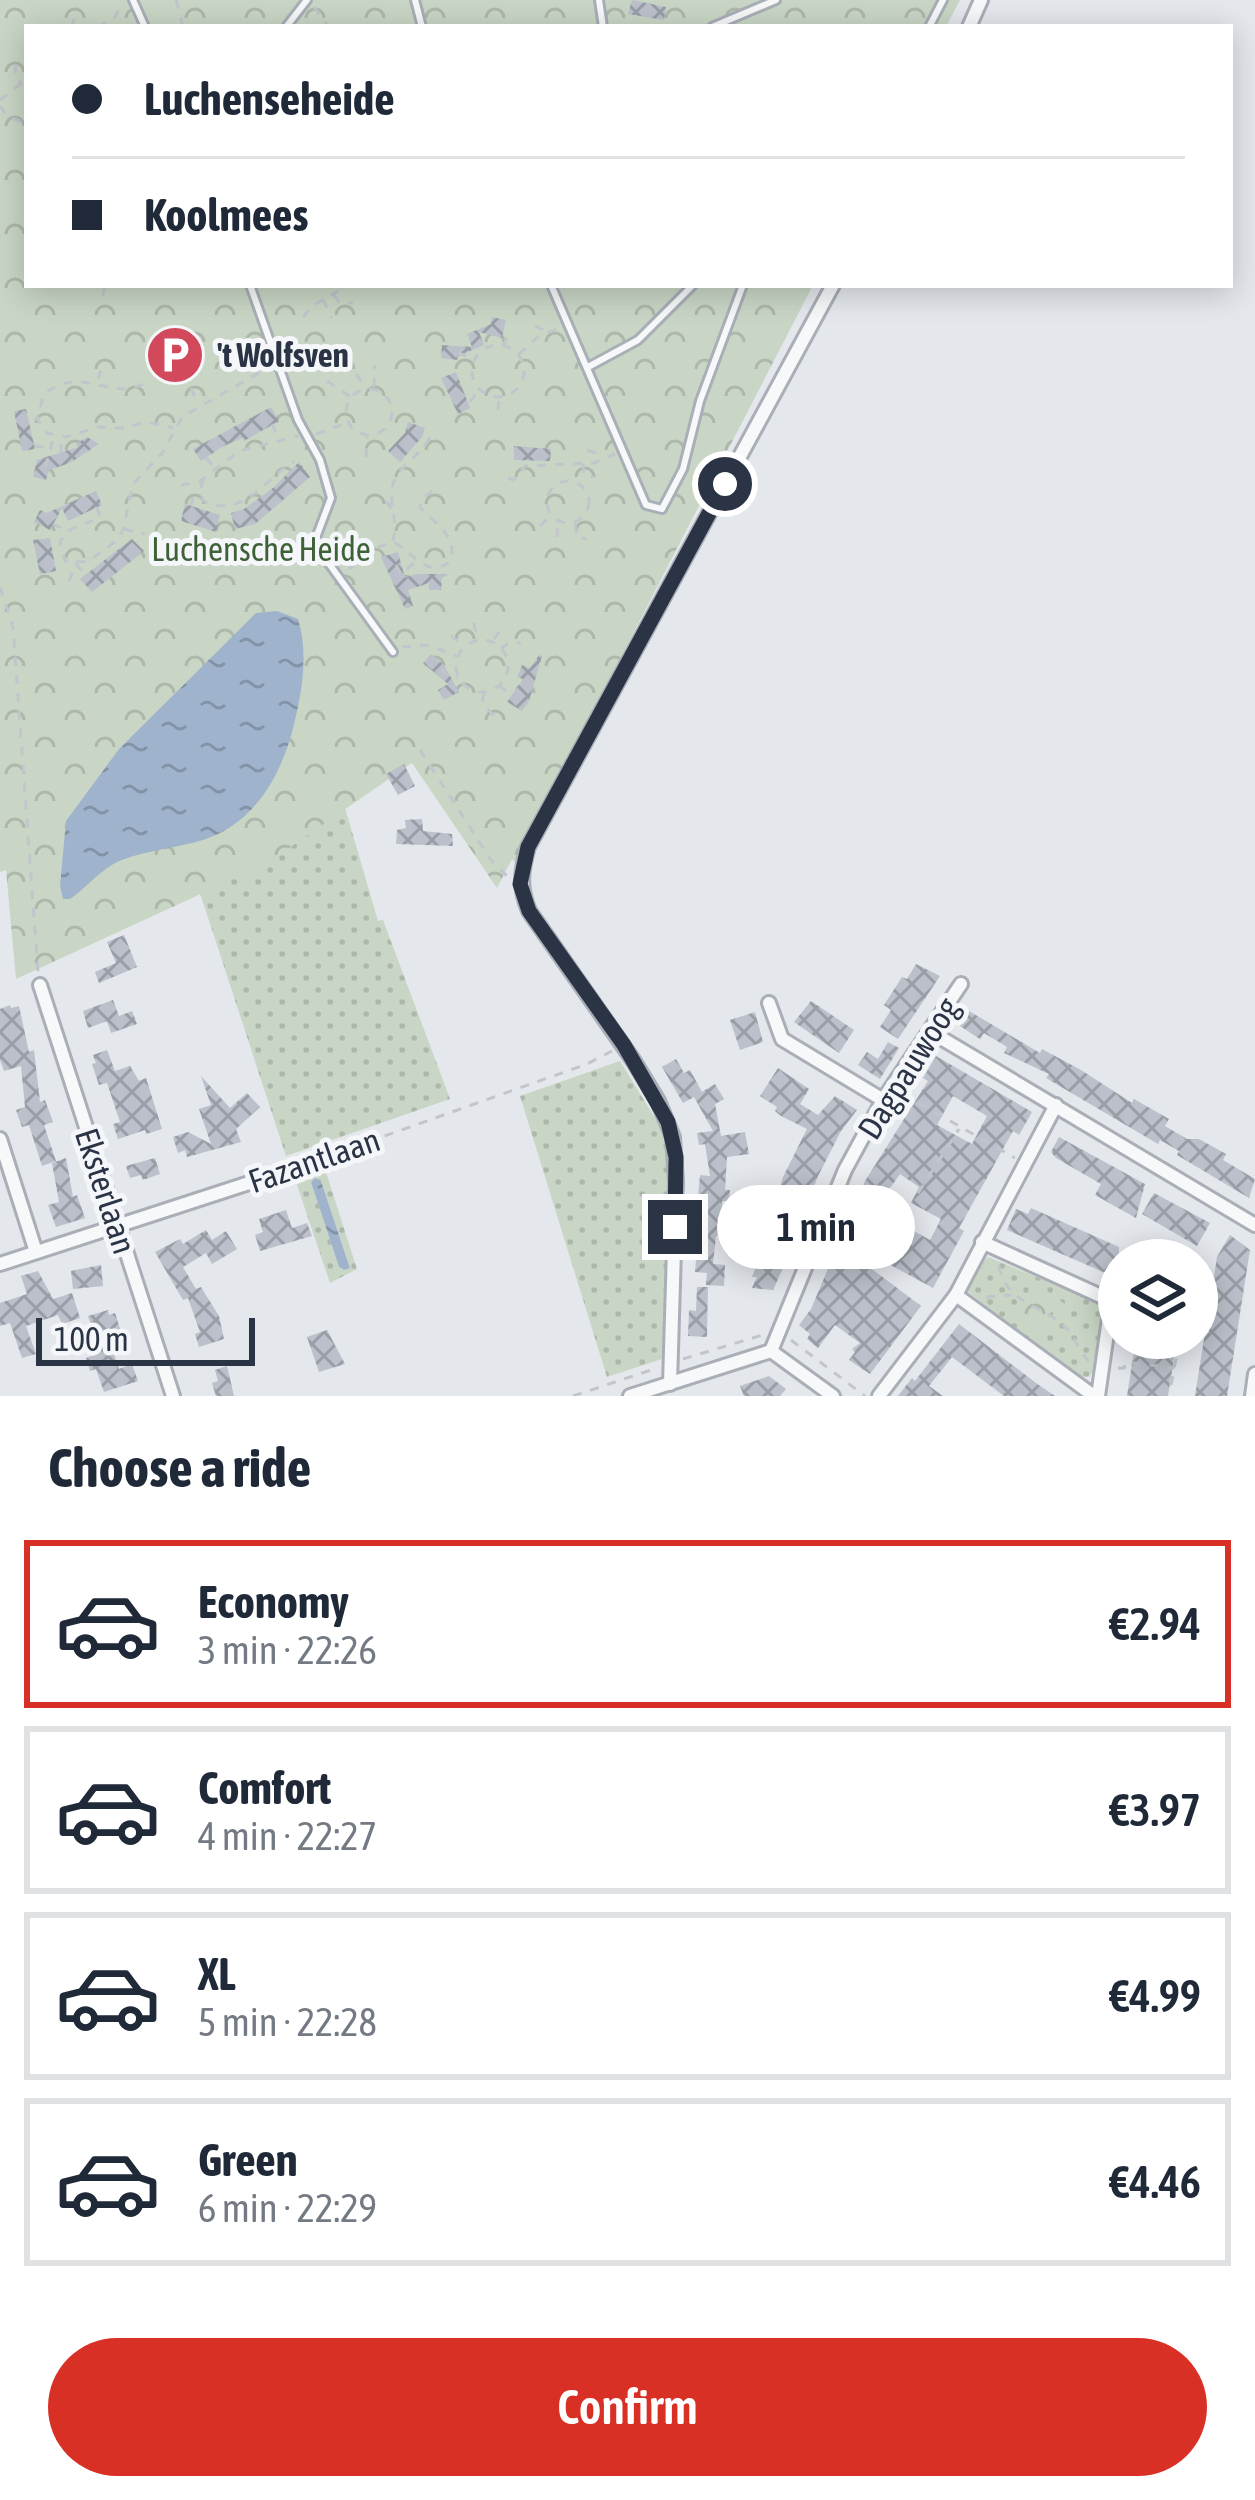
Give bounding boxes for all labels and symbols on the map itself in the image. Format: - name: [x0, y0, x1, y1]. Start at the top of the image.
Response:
- parking icon: 't Wolfsven: [144, 324, 206, 386]
- place label: 't Wolfsven: [217, 336, 349, 374]
- route start: [698, 457, 752, 511]
- park label: Luchensche Heide: [151, 530, 371, 568]
- street label: Dagpauwoog: [850, 990, 967, 1146]
- street label: Fazantlaan: [243, 1120, 385, 1200]
- street label: Eksterlaan: [68, 1124, 144, 1258]
- callout: 1 min: [717, 1185, 915, 1269]
- route end: [648, 1200, 702, 1254]
- scale bar: [36, 1312, 255, 1365]

